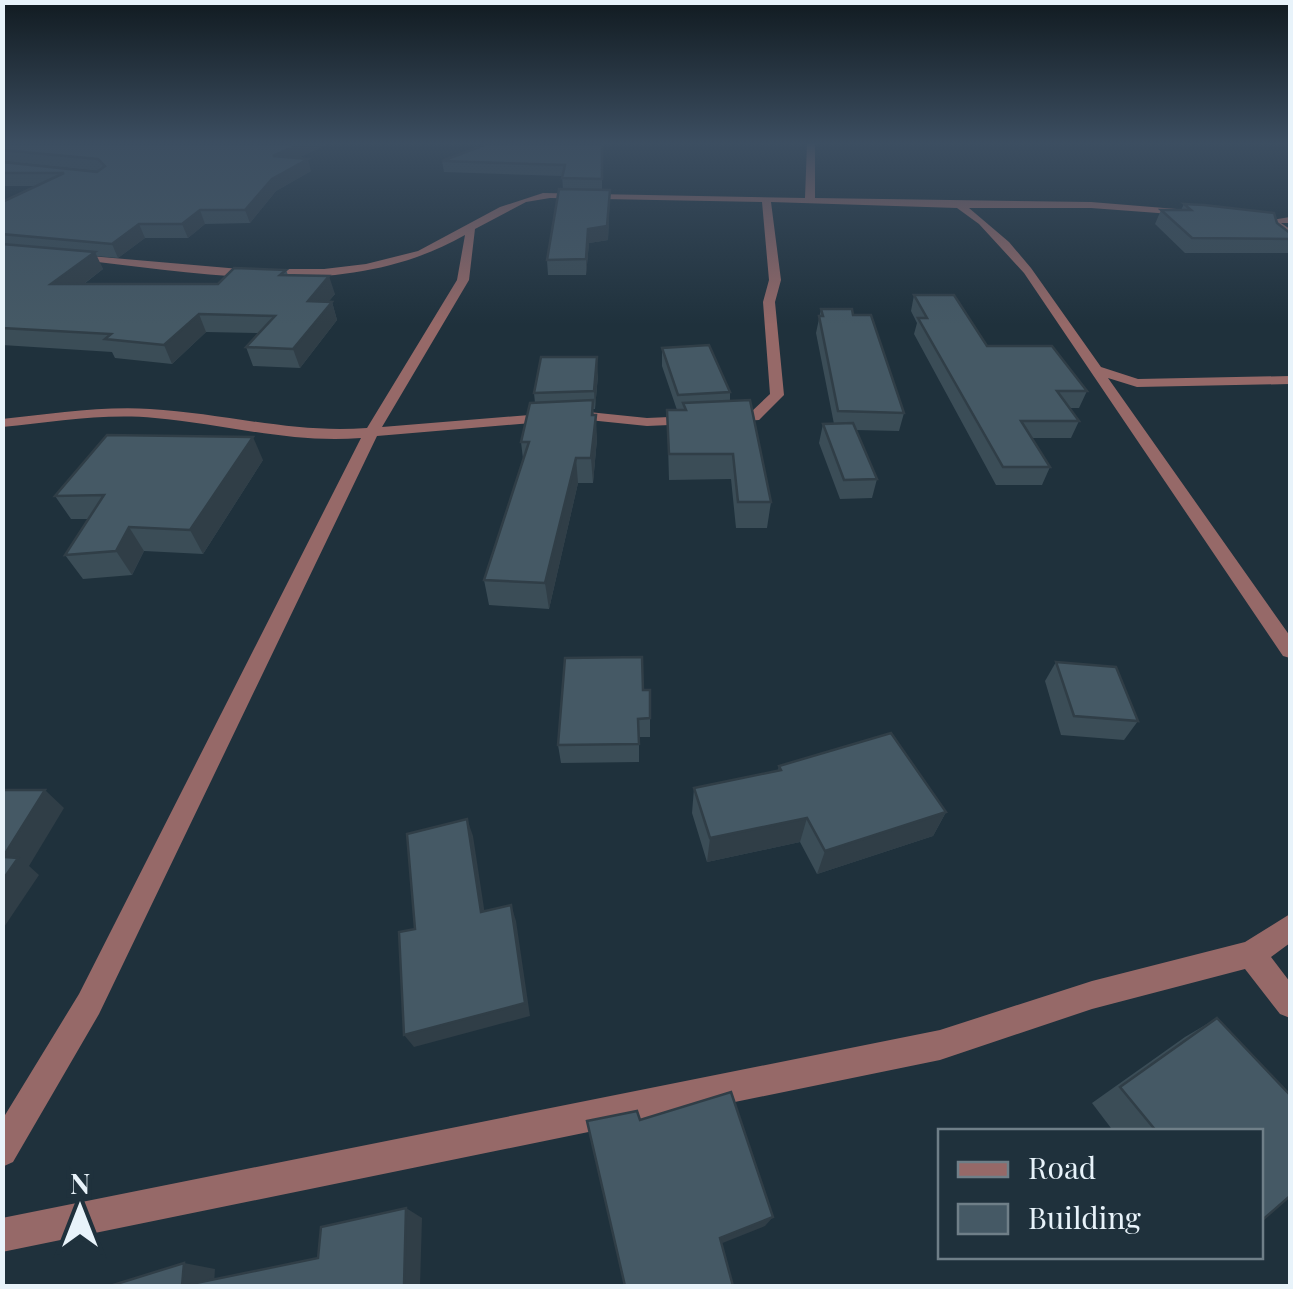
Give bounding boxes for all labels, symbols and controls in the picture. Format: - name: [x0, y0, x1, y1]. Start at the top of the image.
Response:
- legend: [938, 1129, 1263, 1259]
- text: Road: [1028, 1147, 1096, 1187]
- north arrow: [30, 1159, 130, 1259]
- text: N: [70, 1164, 90, 1201]
- text: Building: [1028, 1197, 1141, 1237]

